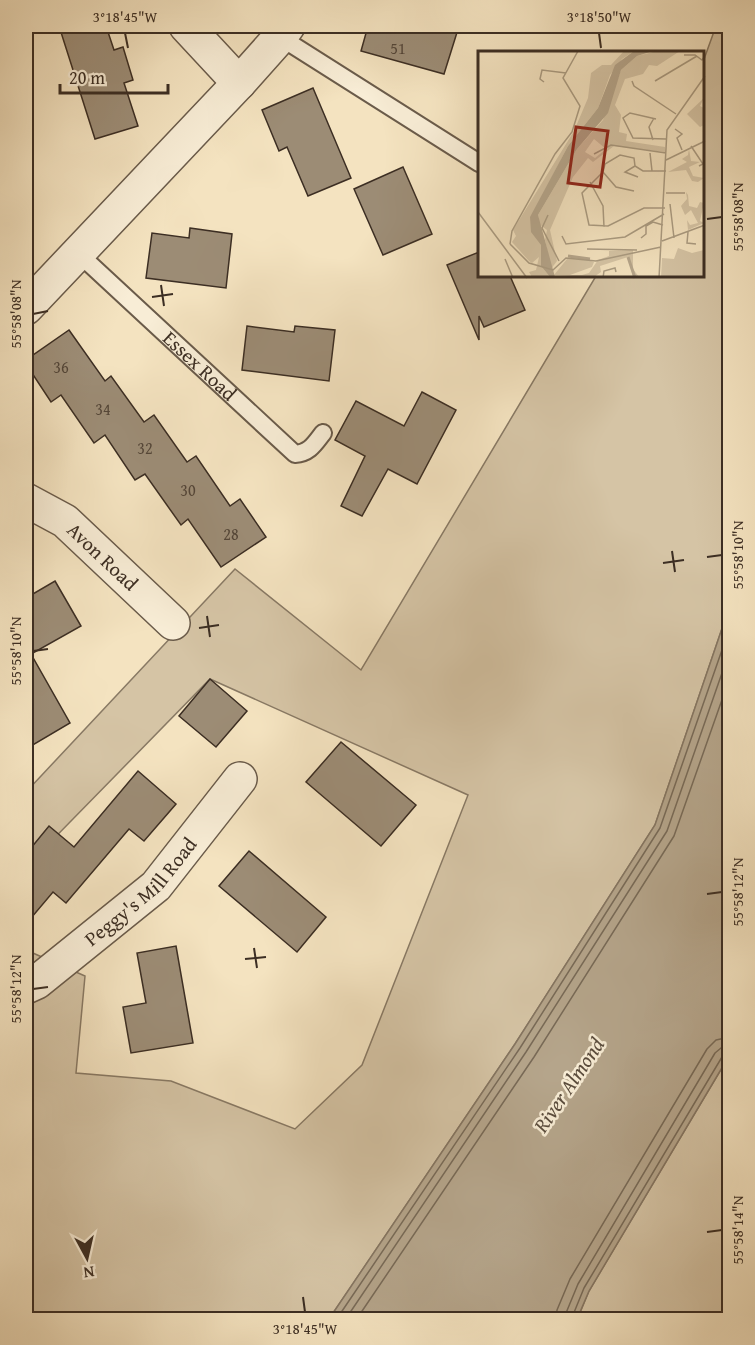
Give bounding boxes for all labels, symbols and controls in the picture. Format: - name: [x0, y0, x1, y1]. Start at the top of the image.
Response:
- text: 3°18'45"W: [93, 6, 158, 27]
- text: 3°18'50"W: [567, 6, 632, 27]
- house number: 51: [390, 36, 406, 60]
- inset map: [478, 51, 704, 278]
- scale bar: [60, 57, 168, 95]
- text: 20 m: [69, 64, 105, 91]
- text: 55°58'08"N: [727, 182, 748, 251]
- text: 55°58'08"N: [5, 279, 26, 348]
- street label: Essex Road: [157, 324, 244, 407]
- house number: 36: [53, 355, 69, 379]
- house number: 34: [95, 397, 111, 421]
- house number: 32: [137, 436, 153, 460]
- house number: 30: [180, 478, 196, 502]
- street label: Avon Road: [61, 515, 145, 597]
- text: 55°58'10"N: [727, 520, 748, 589]
- house number: 28: [223, 522, 239, 546]
- text: 55°58'10"N: [5, 616, 26, 685]
- street label: Peggy's Mill Road: [78, 830, 203, 952]
- text: 55°58'12"N: [727, 857, 748, 926]
- text: 55°58'12"N: [5, 954, 26, 1023]
- water label: River Almond: [525, 1031, 612, 1139]
- text: 55°58'14"N: [727, 1195, 748, 1264]
- north arrow: [57, 1228, 117, 1288]
- text: N: [82, 1260, 96, 1286]
- text: 3°18'45"W: [273, 1318, 338, 1339]

